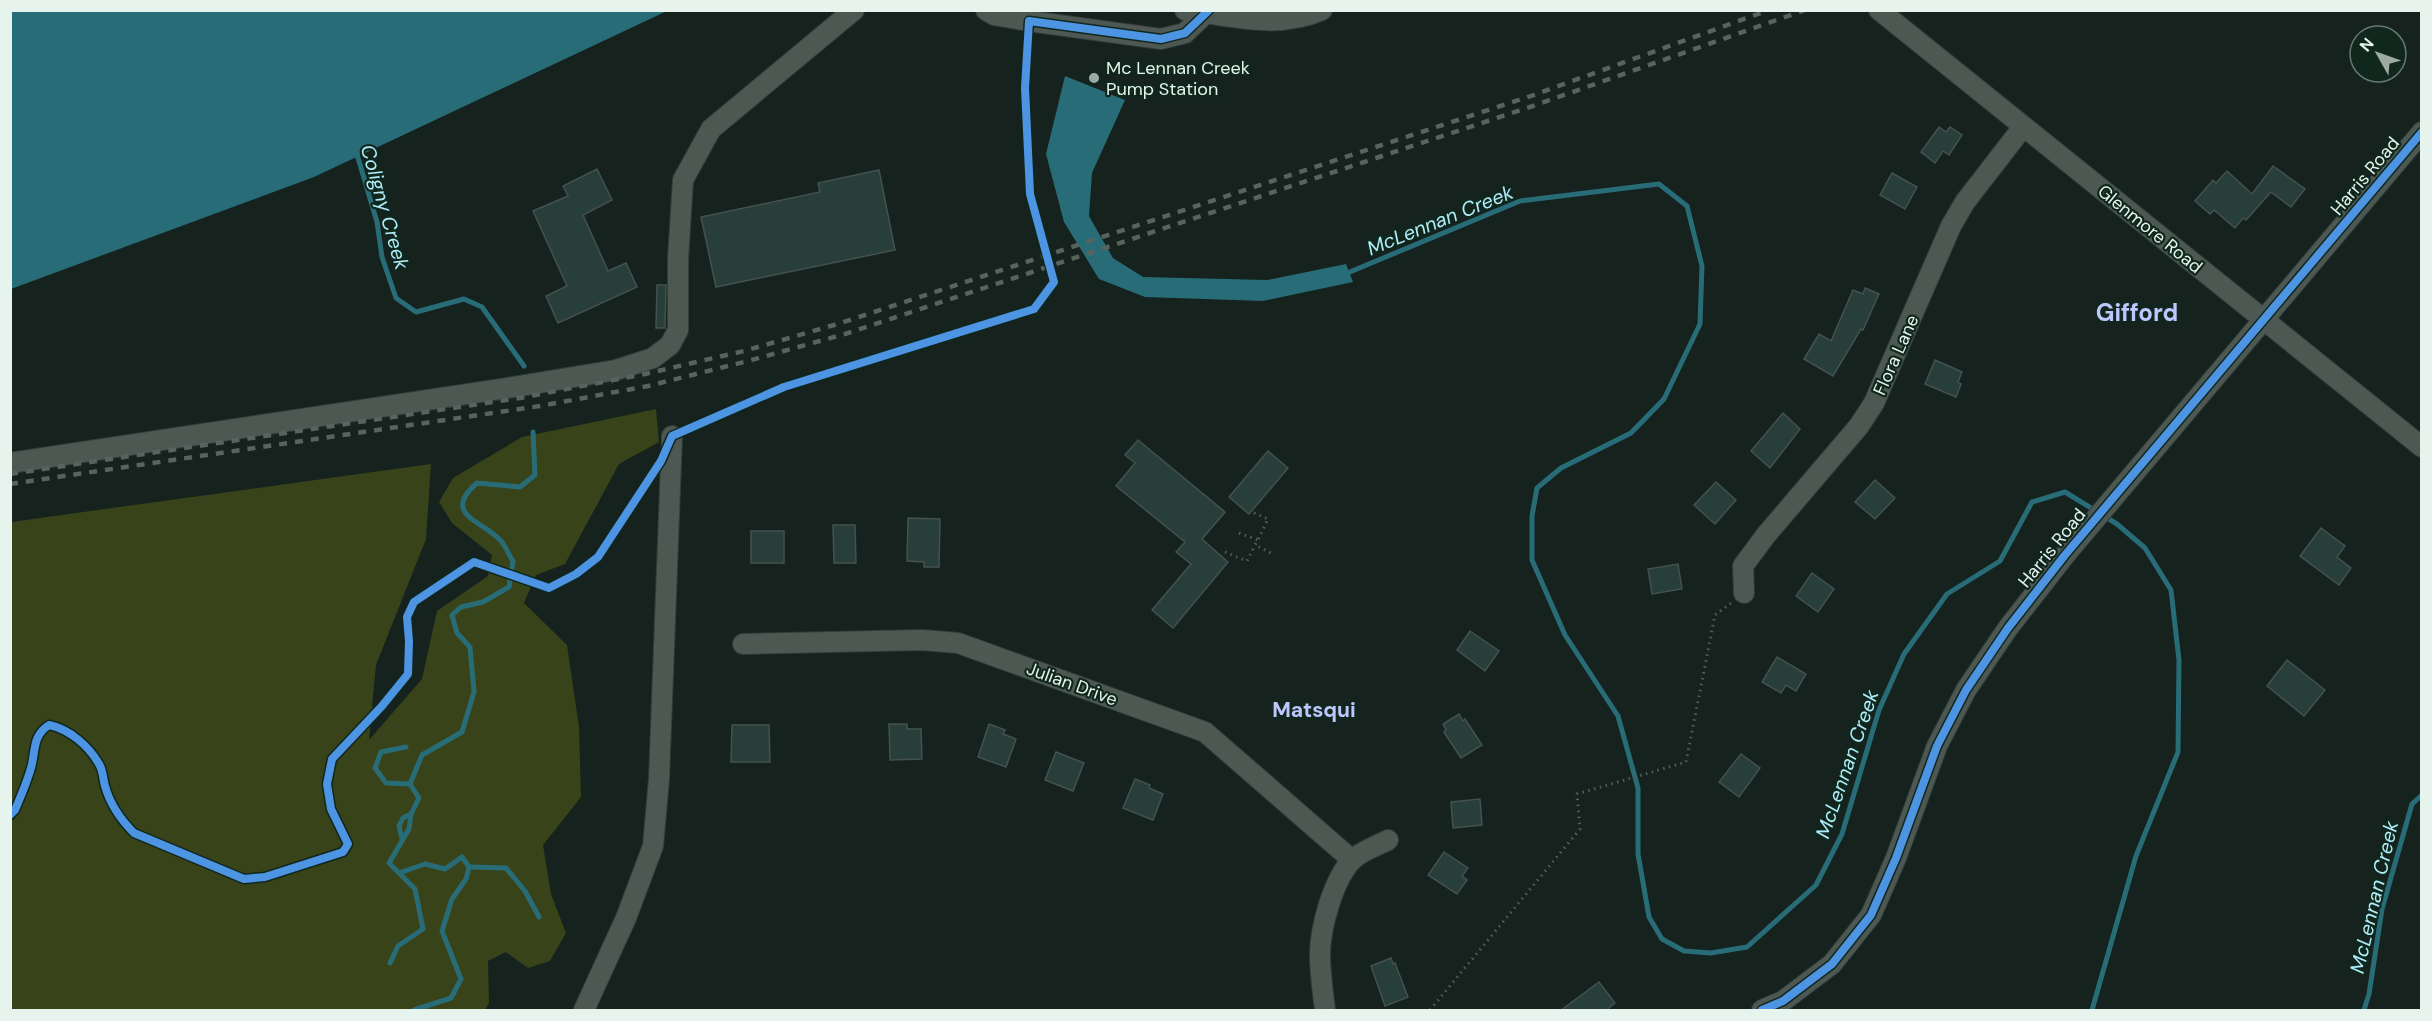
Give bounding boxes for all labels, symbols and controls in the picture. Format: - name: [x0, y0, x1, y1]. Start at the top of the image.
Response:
- north arrow: [2348, 24, 2408, 84]
- text: N: [2355, 33, 2379, 56]
- place label: Mc Lennan Creek Pump Station: [1106, 56, 1250, 101]
- marker: Mc Lennan Creek Pump Station: [1087, 71, 1101, 85]
- street label: Harris Road: [2325, 132, 2405, 220]
- water label: Coligny Creek: [355, 141, 415, 273]
- water label: McLennan Creek: [1363, 179, 1518, 261]
- street label: Glenmore Road: [2093, 179, 2207, 279]
- district label: Gifford: [2096, 297, 2178, 328]
- street label: Flora Lane: [1868, 311, 1924, 399]
- street label: Harris Road: [2013, 503, 2091, 593]
- street label: Julian Drive: [1023, 656, 1121, 712]
- water label: McLennan Creek: [1809, 686, 1885, 842]
- district label: Matsqui: [1272, 696, 1356, 724]
- water label: McLennan Creek: [2344, 818, 2404, 976]

